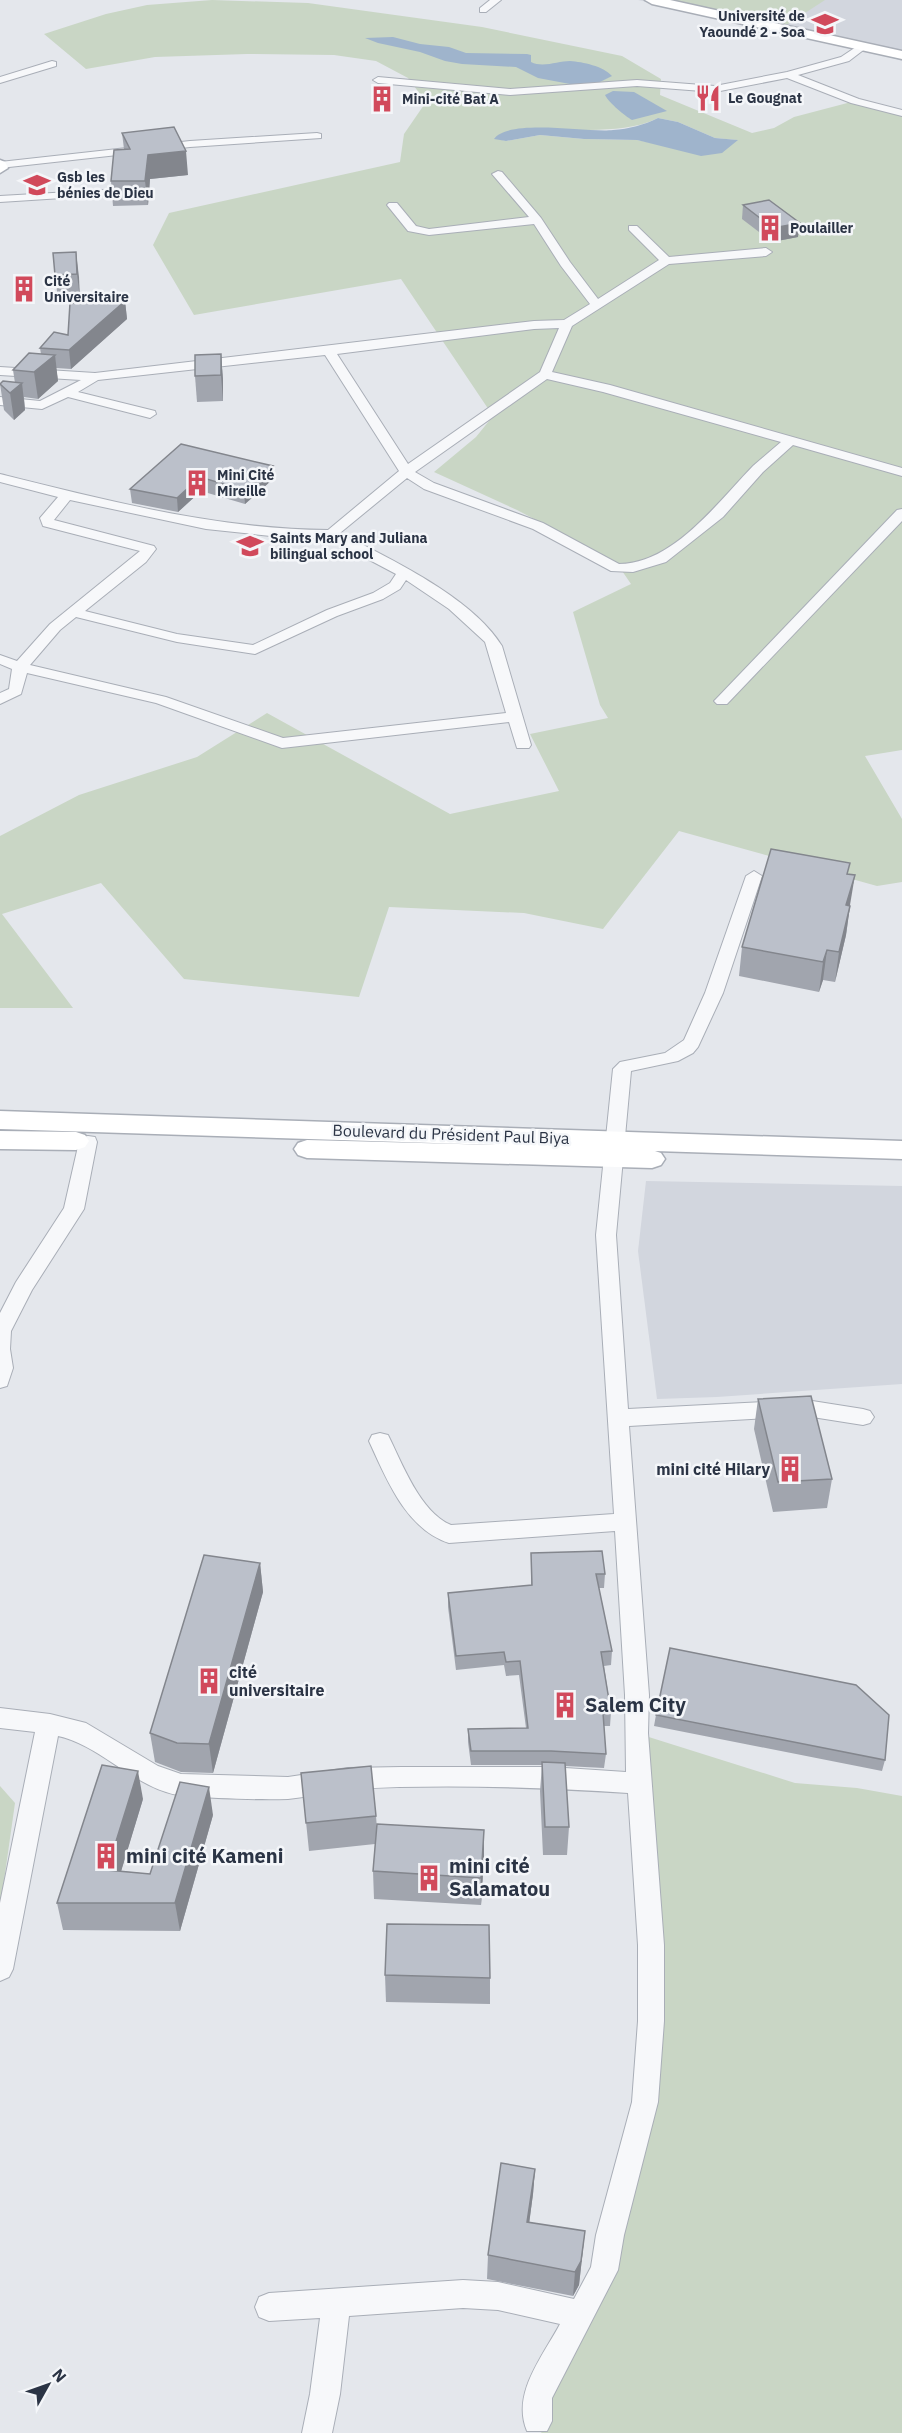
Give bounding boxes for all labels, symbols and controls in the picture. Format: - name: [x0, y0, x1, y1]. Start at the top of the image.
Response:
- place label: Université de Yaoundé 2 - Soa: [699, 7, 805, 41]
- school or university icon: Université de Yaoundé 2 - Soa: [810, 9, 840, 39]
- restaurant icon: Le Gougnat: [693, 83, 723, 113]
- building icon: Mini-cité Bat A: [367, 84, 397, 114]
- place label: Le Gougnat: [728, 89, 802, 107]
- place label: Mini-cité Bat A: [402, 90, 499, 108]
- place label: Gsb les bénies de Dieu: [57, 168, 154, 202]
- school or university icon: Gsb les bénies de Dieu: [22, 170, 52, 200]
- building icon: Poulailler: [755, 213, 785, 243]
- place label: Poulailler: [790, 219, 854, 237]
- place label: Cité Universitaire: [44, 272, 129, 306]
- building icon: Cité Universitaire: [9, 274, 39, 304]
- place label: Mini Cité Mireille: [217, 466, 275, 500]
- building icon: Mini Cité Mireille: [182, 468, 212, 498]
- place label: Saints Mary and Juliana bilingual school: [270, 529, 428, 563]
- school or university icon: Saints Mary and Juliana bilingual school: [235, 531, 265, 561]
- street label: Boulevard du Président Paul Biya: [332, 1120, 570, 1148]
- building icon: mini cité Hilary: [775, 1454, 805, 1484]
- place label: mini cité Hilary: [656, 1459, 770, 1479]
- place label: cité universitaire: [229, 1662, 324, 1700]
- building icon: cité universitaire: [194, 1666, 224, 1696]
- building icon: Salem City: [550, 1690, 580, 1720]
- place label: Salem City: [585, 1691, 686, 1718]
- building icon: mini cité Kameni: [91, 1841, 121, 1871]
- place label: mini cité Kameni: [126, 1842, 283, 1869]
- place label: mini cité Salamatou: [449, 1852, 550, 1902]
- building icon: mini cité Salamatou: [414, 1863, 444, 1893]
- north arrow: [18, 2355, 78, 2415]
- text: N: [48, 2364, 71, 2386]

